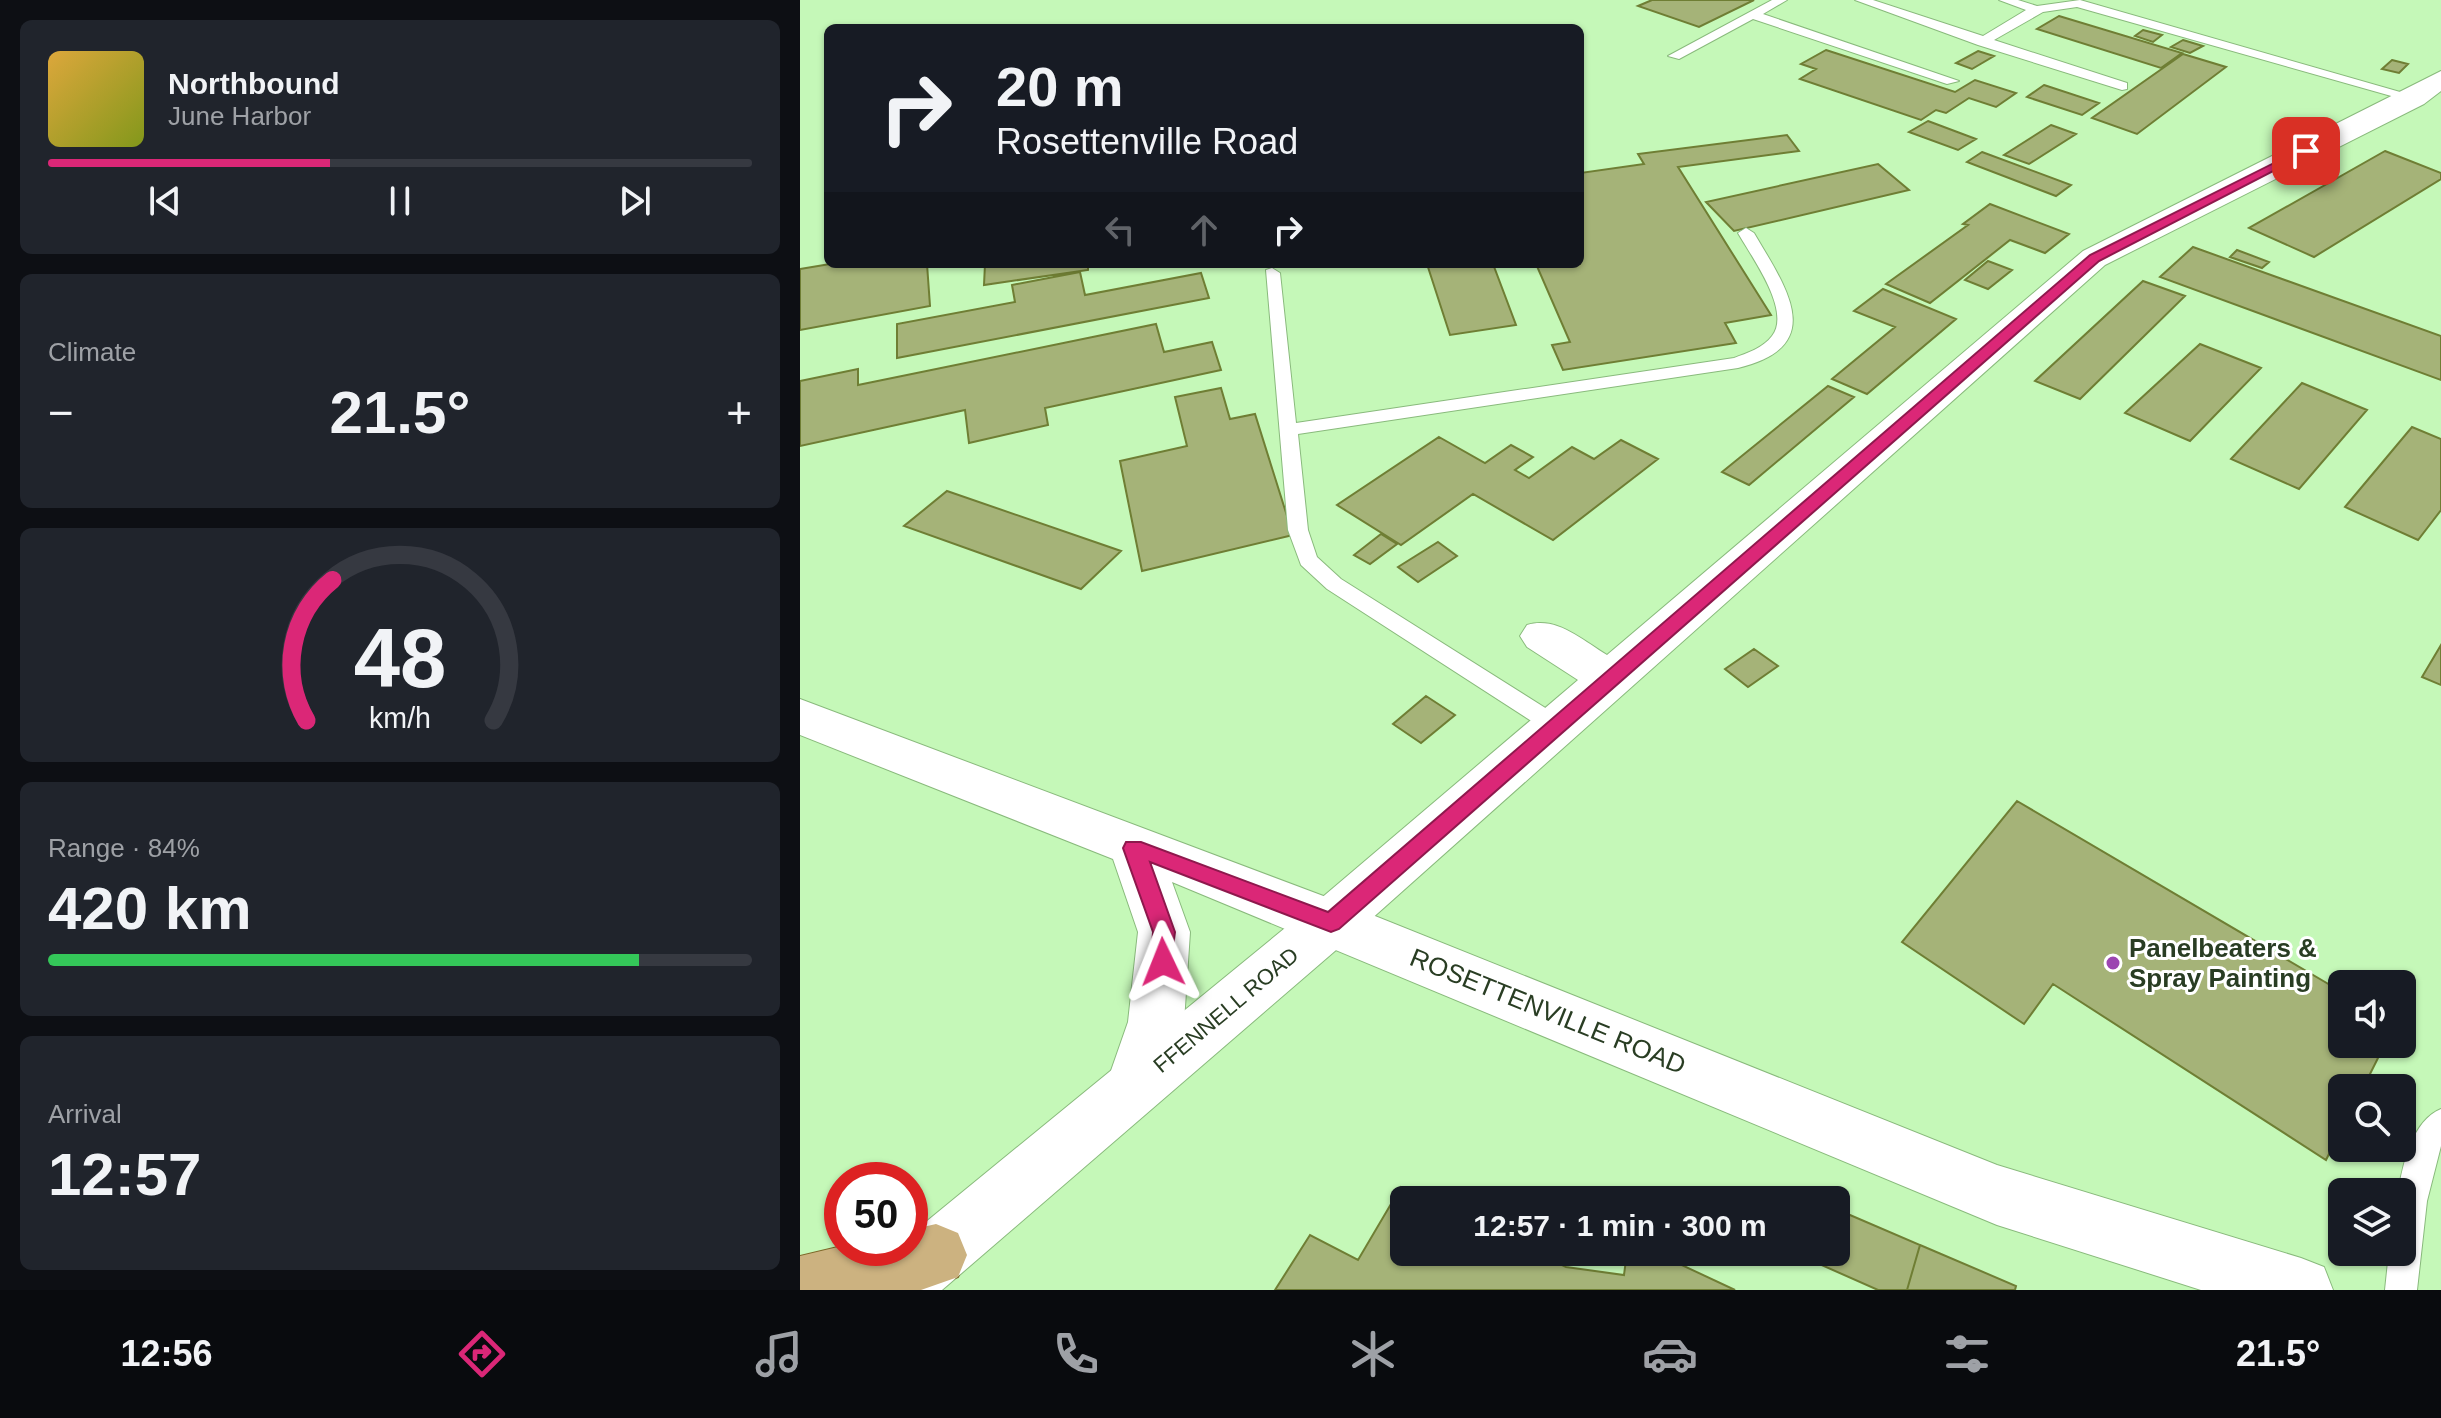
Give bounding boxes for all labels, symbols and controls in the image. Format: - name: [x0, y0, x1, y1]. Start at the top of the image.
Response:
- text: 20 m: [996, 55, 1124, 118]
- icon: right: [864, 56, 968, 160]
- text: Northbound: [168, 67, 340, 100]
- text: June Harbor: [168, 101, 311, 131]
- pin: [2272, 117, 2340, 185]
- text: Rosettenville Road: [996, 121, 1298, 162]
- icon: arrive: [2284, 129, 2328, 173]
- icon: previous: [143, 179, 187, 223]
- icon: pause: [378, 179, 422, 223]
- icon: next: [613, 179, 657, 223]
- icon: left: [1098, 208, 1142, 252]
- icon: ahead: [1182, 208, 1226, 252]
- icon: right: [1266, 208, 1310, 252]
- text: Climate: [48, 337, 136, 367]
- text: 21.5°: [330, 379, 470, 446]
- text: −: [48, 388, 74, 437]
- text: +: [726, 388, 752, 437]
- text: 48: [354, 612, 446, 705]
- text: km/h: [369, 702, 431, 734]
- text: Range · 84%: [48, 833, 200, 863]
- text: 420 km: [48, 875, 252, 942]
- position arrow: [1121, 920, 1205, 1004]
- place label: Panelbeaters & Spray Painting: [2129, 933, 2317, 993]
- street label: FFENNELL ROAD: [1149, 942, 1303, 1078]
- street label: ROSETTENVILLE ROAD: [1406, 942, 1690, 1080]
- marker: Panelbeaters & Spray Painting: [2104, 954, 2122, 972]
- map controls: [2328, 970, 2416, 1266]
- button: sound: [2328, 970, 2416, 1058]
- button: search: [2328, 1074, 2416, 1162]
- text: Arrival: [48, 1099, 122, 1129]
- text: 12:57: [48, 1141, 201, 1208]
- speed limit sign: 50: [824, 1162, 928, 1266]
- button: layers: [2328, 1178, 2416, 1266]
- text: 12:57 · 1 min · 300 m: [1473, 1209, 1767, 1242]
- icon: directions: [454, 1326, 510, 1382]
- icon: music: [751, 1326, 807, 1382]
- icon: phone: [1048, 1326, 1104, 1382]
- icon: climate: [1345, 1326, 1401, 1382]
- icon: car: [1642, 1326, 1698, 1382]
- icon: filters: [1939, 1326, 1995, 1382]
- text: 12:56: [121, 1333, 213, 1374]
- text: 21.5°: [2236, 1333, 2320, 1374]

